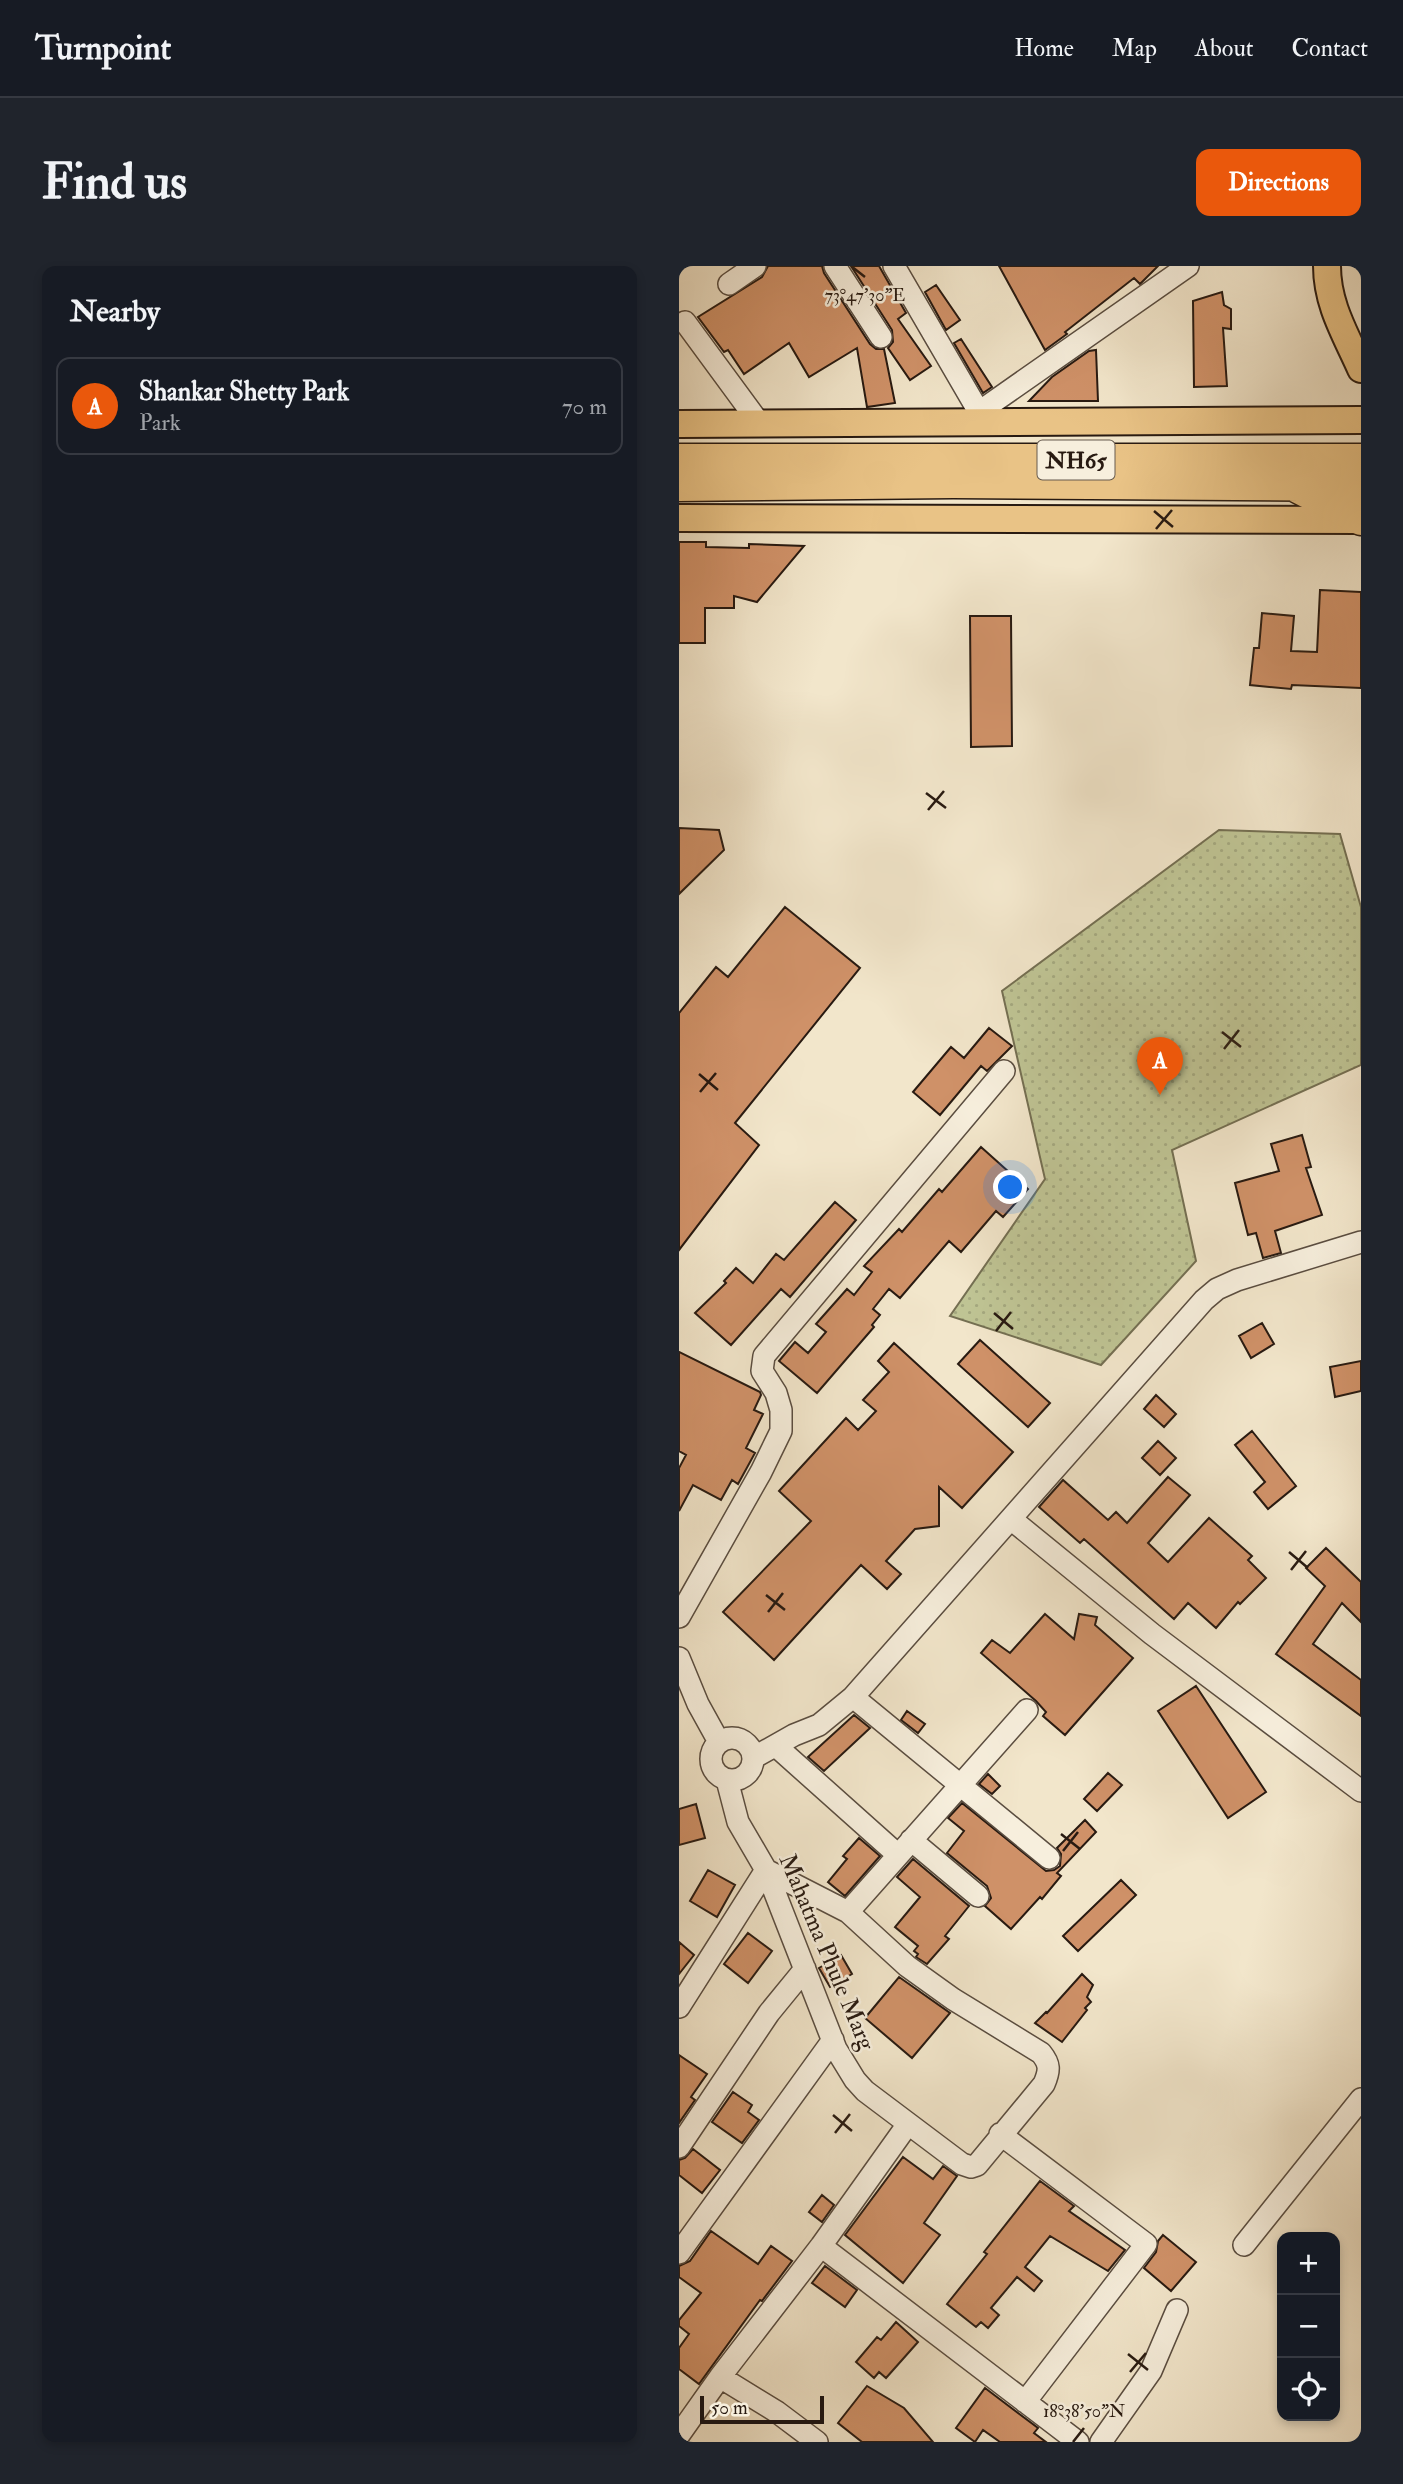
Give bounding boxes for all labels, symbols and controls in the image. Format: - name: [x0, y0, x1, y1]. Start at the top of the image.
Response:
- text: Turnpoint: [35, 28, 171, 69]
- text: Home: [1014, 33, 1074, 64]
- text: Map: [1112, 33, 1157, 64]
- text: About: [1195, 33, 1254, 64]
- text: Contact: [1292, 33, 1368, 64]
- button: Directions: [1196, 149, 1361, 216]
- text: Find us: [42, 152, 187, 213]
- text: 73°47'30"E: [825, 284, 905, 307]
- text: Nearby: [70, 293, 160, 330]
- text: Shankar Shetty Park: [139, 376, 349, 408]
- text: A: [88, 392, 102, 421]
- text: 70 m: [562, 392, 607, 421]
- text: Park: [139, 408, 181, 437]
- road number: NH65: [1037, 440, 1115, 480]
- pin: A: [1137, 1037, 1183, 1095]
- your location: [993, 1170, 1027, 1204]
- street label: Mahatma Phule Marg: [772, 1849, 883, 2056]
- map controls: [1277, 2232, 1340, 2421]
- button: +: [1277, 2232, 1340, 2295]
- button: −: [1277, 2295, 1340, 2358]
- button: locate: [1277, 2358, 1340, 2421]
- scale bar: [700, 2393, 824, 2425]
- text: 50 m: [711, 2396, 748, 2420]
- text: 18°38'50"N: [1043, 2400, 1125, 2423]

